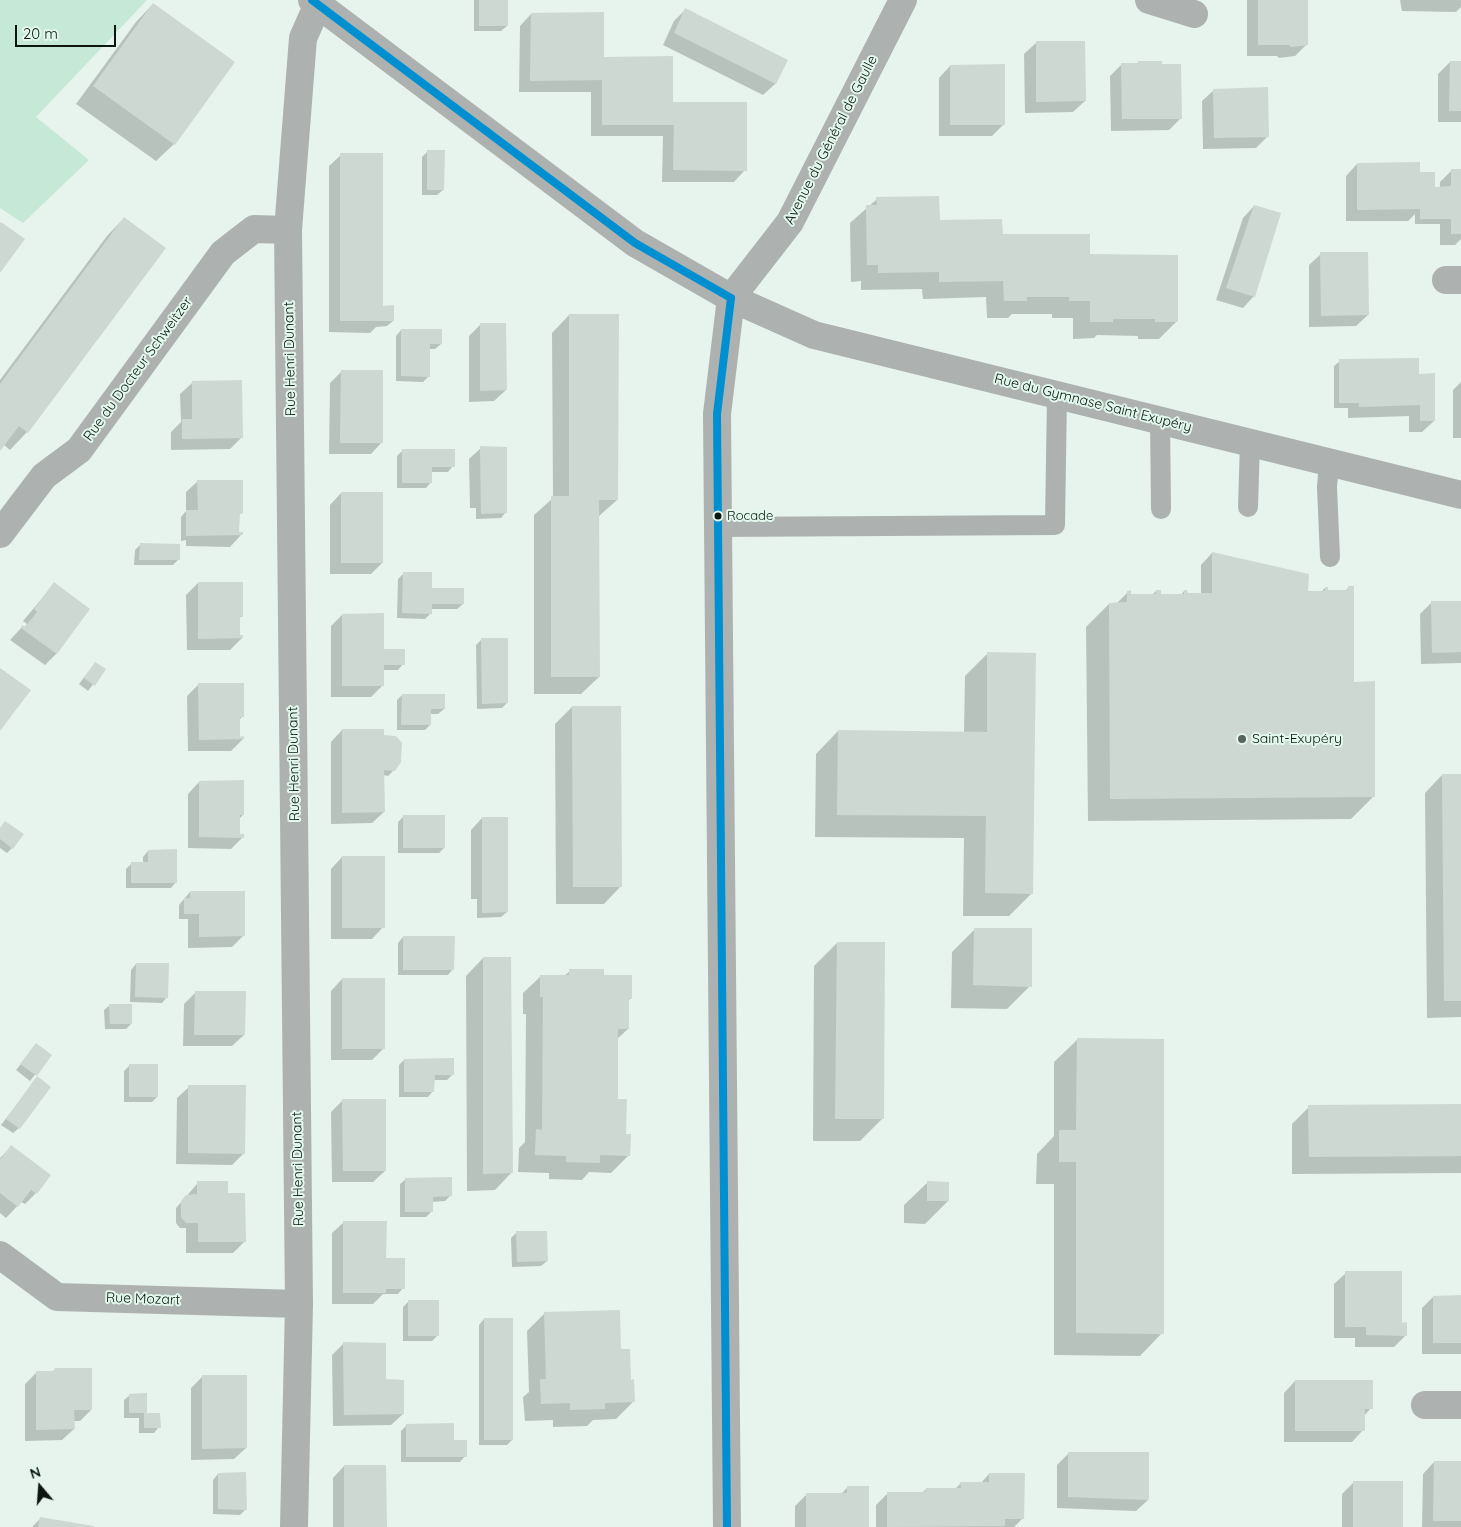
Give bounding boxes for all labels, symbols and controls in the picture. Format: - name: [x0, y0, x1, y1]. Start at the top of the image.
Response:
- scale bar: [18, 15, 119, 47]
- text: 20 m: [23, 24, 58, 43]
- street label: Avenue du Général de Gaulle: [781, 53, 881, 227]
- street label: Rue du Docteur Schweitzer: [80, 294, 196, 444]
- street label: Rue Henri Dunant: [281, 302, 299, 416]
- street label: Rue du Gymnase Saint Exupéry: [992, 370, 1194, 436]
- place label: Rocade: [727, 508, 773, 524]
- marker: Rocade: [713, 511, 723, 521]
- street label: Rue Henri Dunant: [285, 707, 303, 821]
- place label: Saint-Exupéry: [1252, 731, 1342, 747]
- marker: Saint-Exupéry: [1236, 733, 1248, 745]
- street label: Rue Henri Dunant: [289, 1112, 307, 1226]
- street label: Rue Mozart: [106, 1289, 180, 1309]
- north arrow: [15, 1462, 65, 1512]
- text: N: [28, 1463, 43, 1483]

